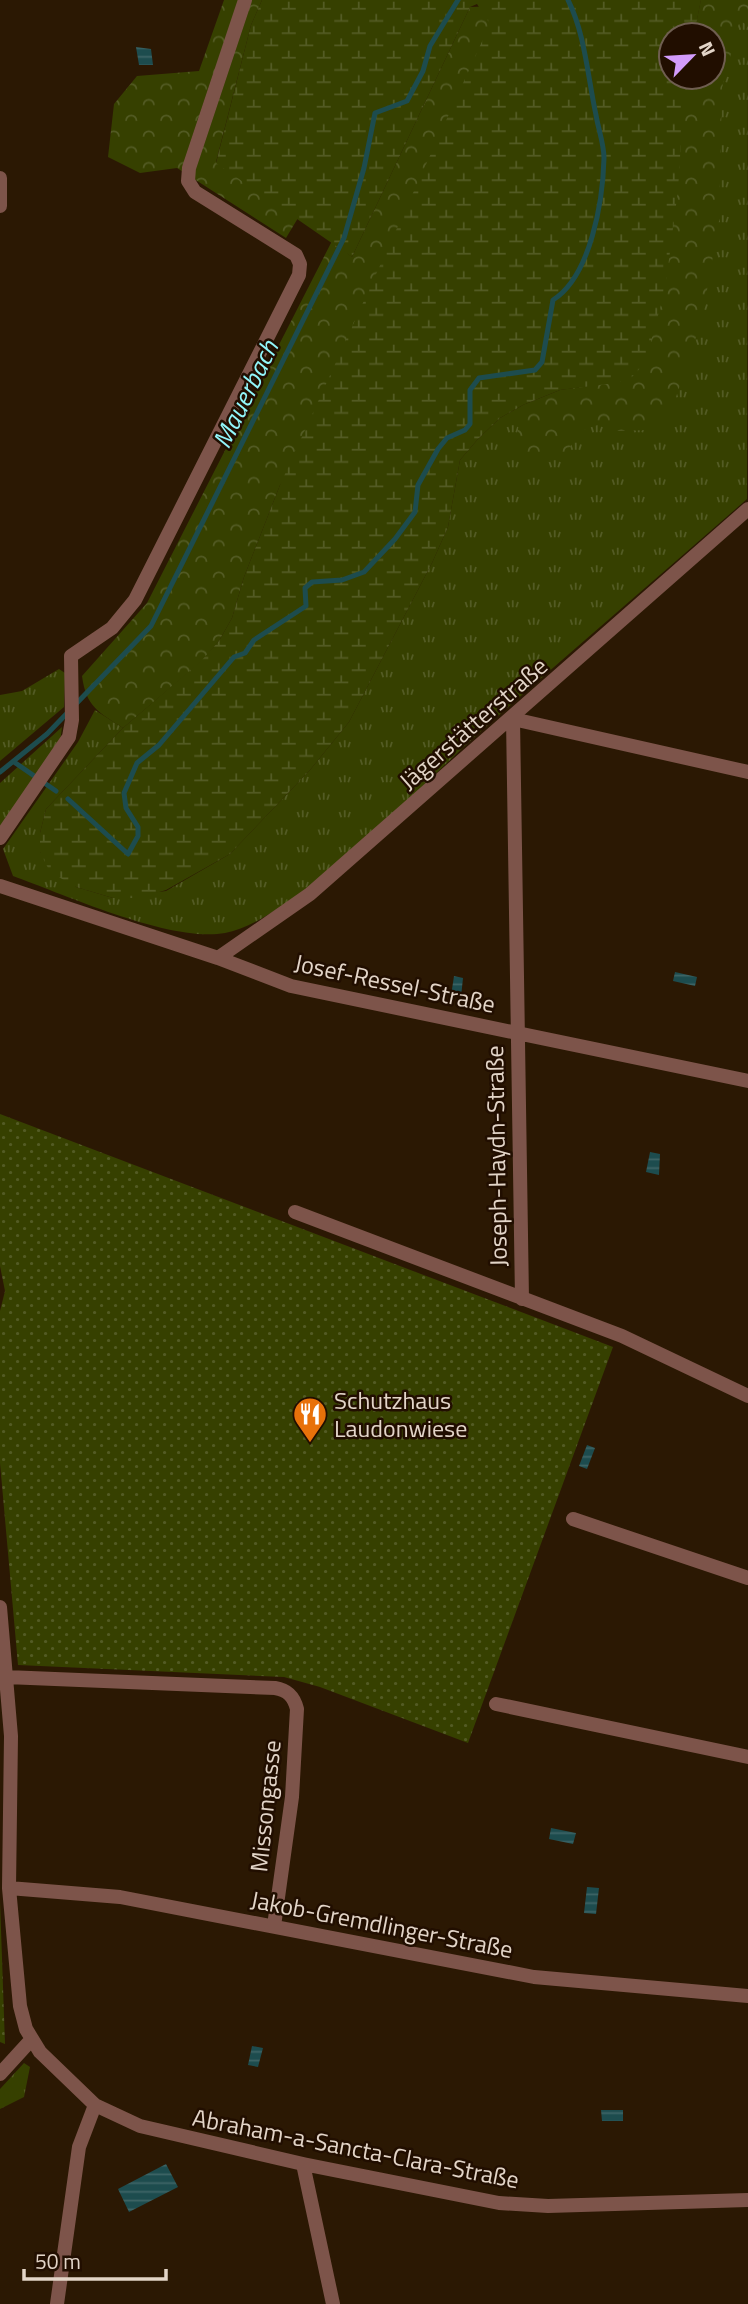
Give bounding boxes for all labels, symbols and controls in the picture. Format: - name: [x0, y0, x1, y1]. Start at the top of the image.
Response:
- north arrow: [657, 21, 727, 91]
- text: N: [692, 37, 724, 61]
- water label: Mauerbach: [202, 332, 288, 455]
- street label: Jägerstätterstraße: [391, 648, 555, 798]
- street label: Josef-Ressel-Straße: [291, 944, 499, 1022]
- street label: Joseph-Haydn-Straße: [476, 1045, 516, 1267]
- place label: Schutzhaus Laudonwiese: [334, 1382, 467, 1446]
- restaurant icon: Schutzhaus Laudonwiese: [291, 1395, 329, 1444]
- street label: Missongasse: [240, 1738, 290, 1874]
- street label: Jakob-Gremdlinger-Straße: [248, 1881, 516, 1967]
- street label: Abraham-a-Sancta-Clara-Straße: [190, 2099, 522, 2197]
- scale bar: [24, 2238, 166, 2282]
- text: 50 m: [35, 2245, 81, 2277]

